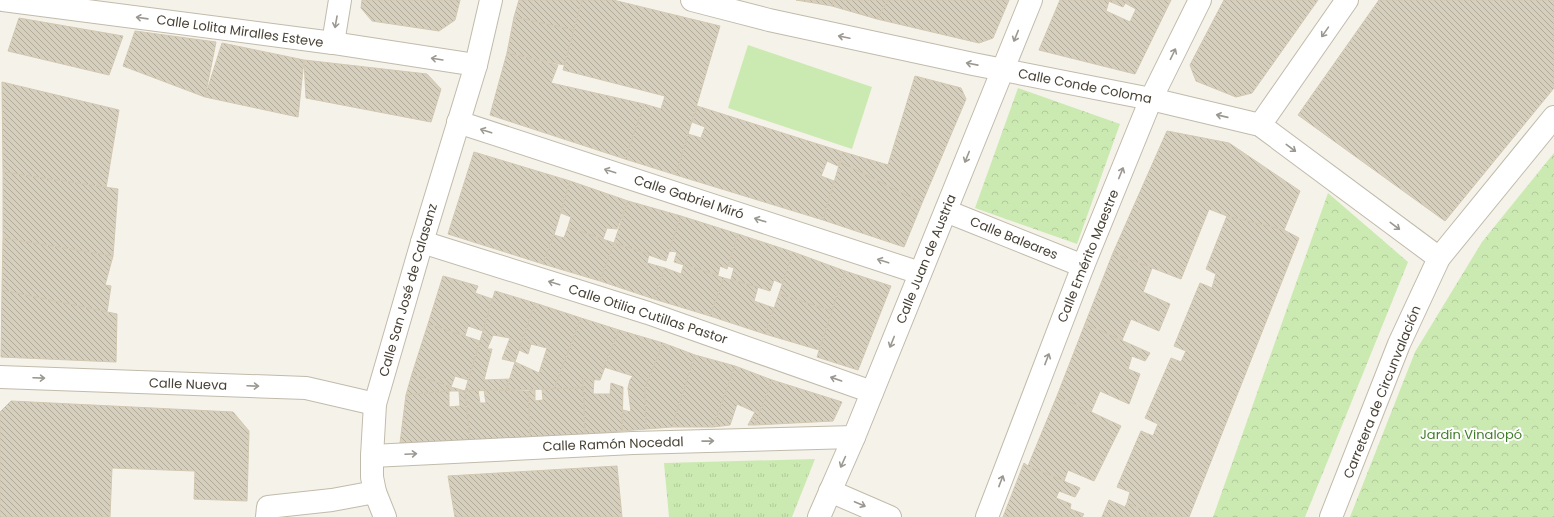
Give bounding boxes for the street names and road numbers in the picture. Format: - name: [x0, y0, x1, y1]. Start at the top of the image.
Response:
- street label: Calle Lolita Miralles Esteve: [155, 10, 325, 52]
- street label: Calle Conde Coloma: [1017, 64, 1153, 108]
- street label: Calle Gabriel Miró: [631, 170, 747, 224]
- street label: Calle Emérito Maestre: [1053, 187, 1123, 325]
- street label: Calle Juan de Austria: [891, 191, 961, 327]
- street label: Calle San José de Calasanz: [374, 201, 442, 379]
- street label: Calle Baleares: [967, 212, 1061, 264]
- street label: Calle Otilia Cutillas Pastor: [566, 279, 730, 349]
- street label: Carretera de Circunvalación: [1338, 303, 1426, 481]
- street label: Calle Nueva: [149, 373, 227, 395]
- street label: Calle Ramón Nocedal: [542, 432, 684, 456]

